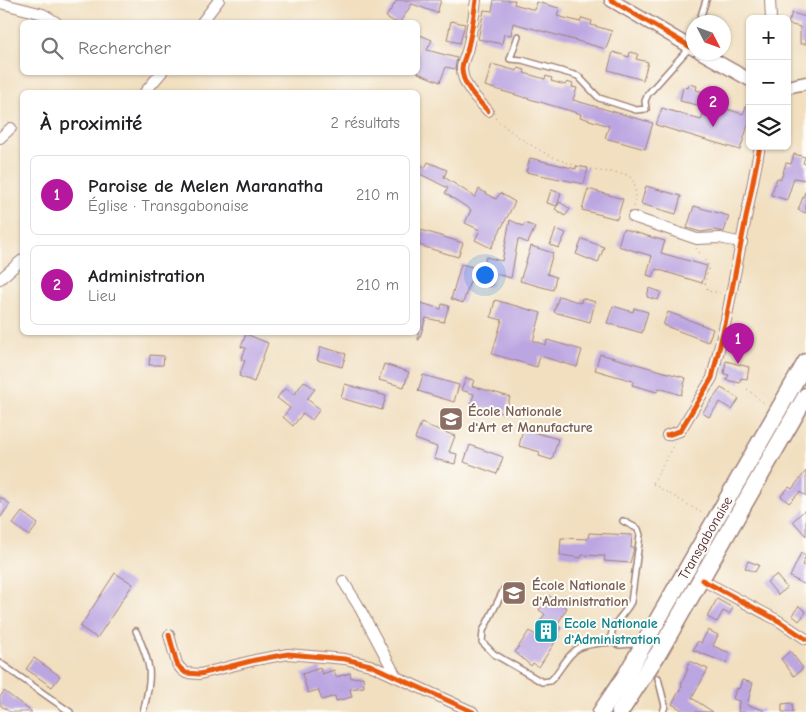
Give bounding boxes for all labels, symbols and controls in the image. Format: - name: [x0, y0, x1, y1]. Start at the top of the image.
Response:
- north arrow: [686, 15, 731, 60]
- map controls: [746, 15, 791, 150]
- button: +: [746, 15, 791, 60]
- search box: [20, 20, 420, 75]
- icon: search: [38, 34, 66, 62]
- text: Rechercher: [78, 37, 171, 59]
- button: −: [746, 60, 791, 105]
- pin: 2: [697, 86, 729, 127]
- button: layers: [746, 105, 791, 150]
- text: À proximité: [40, 111, 142, 135]
- text: 2 résultats: [330, 114, 400, 132]
- text: Paroise de Melen Maranatha: [88, 175, 323, 197]
- text: 1: [54, 186, 60, 204]
- text: 210 m: [356, 186, 399, 204]
- text: Église · Transgabonaise: [88, 197, 249, 215]
- your location: [472, 262, 498, 288]
- text: Administration: [88, 265, 205, 287]
- text: 2: [53, 276, 61, 294]
- text: 210 m: [356, 276, 399, 294]
- text: Lieu: [88, 287, 116, 305]
- pin: 1: [722, 323, 754, 364]
- place label: École Nationale d'Art et Manufacture: [468, 403, 593, 436]
- school or university icon: École Nationale d'Art et Manufacture: [438, 406, 464, 432]
- street label: Transgabonaise: [675, 493, 736, 583]
- place label: École Nationale d'Administration: [532, 577, 629, 610]
- school or university icon: École Nationale d'Administration: [501, 580, 527, 606]
- place label: Ecole Nationale d'Administration: [564, 615, 661, 648]
- building icon: Ecole Nationale d'Administration: [533, 618, 559, 644]

